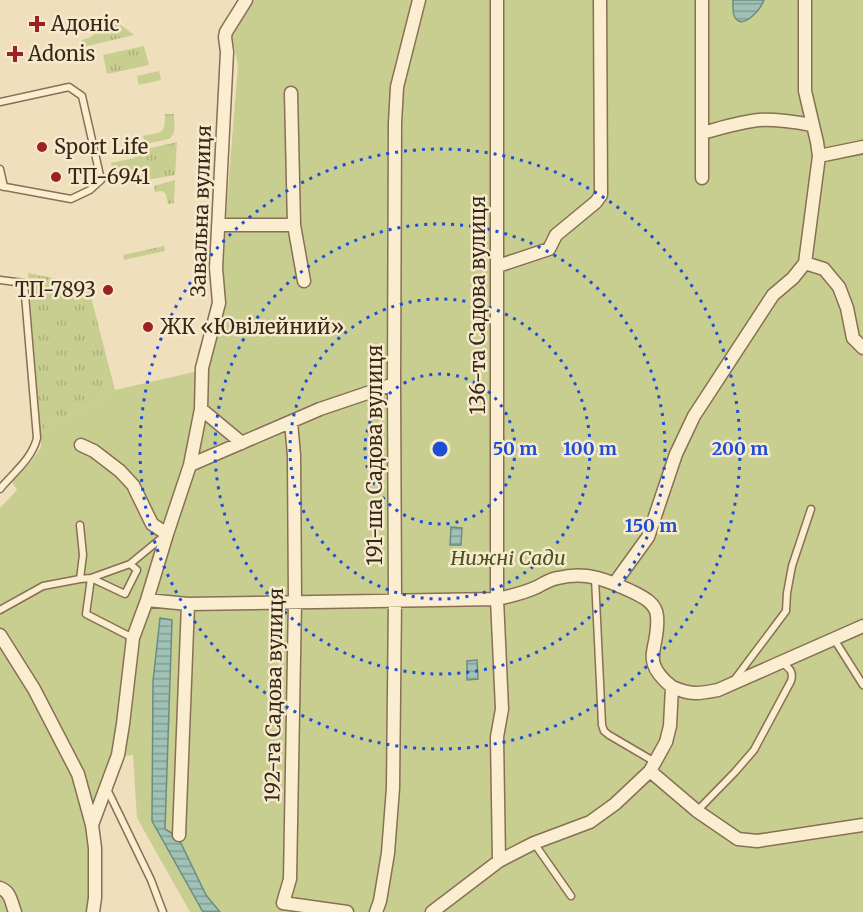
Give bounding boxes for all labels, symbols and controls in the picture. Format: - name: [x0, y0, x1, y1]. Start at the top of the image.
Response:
- place label: Адоніс: [50, 11, 120, 36]
- marker: Адоніс: [28, 15, 46, 33]
- place label: Adonis: [27, 41, 95, 66]
- marker: Adonis: [6, 45, 24, 63]
- street label: Завальна вулиця: [185, 124, 216, 297]
- place label: Sport Life: [54, 134, 148, 159]
- marker: Sport Life: [35, 140, 49, 154]
- place label: ТП-6941: [68, 164, 150, 189]
- marker: ТП-6941: [49, 170, 63, 184]
- street label: 136-та Садова вулиця: [465, 196, 490, 414]
- place label: ТП-7893: [15, 277, 96, 302]
- marker: ТП-7893: [101, 283, 115, 297]
- place label: ЖК «Ювілейний»: [160, 314, 344, 339]
- marker: ЖК «Ювілейний»: [141, 320, 155, 334]
- street label: 191-ша Садова вулиця: [362, 345, 387, 565]
- text: 50 m: [493, 437, 537, 460]
- text: 100 m: [563, 437, 617, 460]
- text: 200 m: [712, 437, 768, 460]
- centre of rings: [430, 439, 450, 459]
- text: 150 m: [625, 514, 677, 537]
- park label: Нижні Сади: [450, 545, 566, 570]
- street label: 192-га Садова вулиця: [259, 587, 288, 803]

